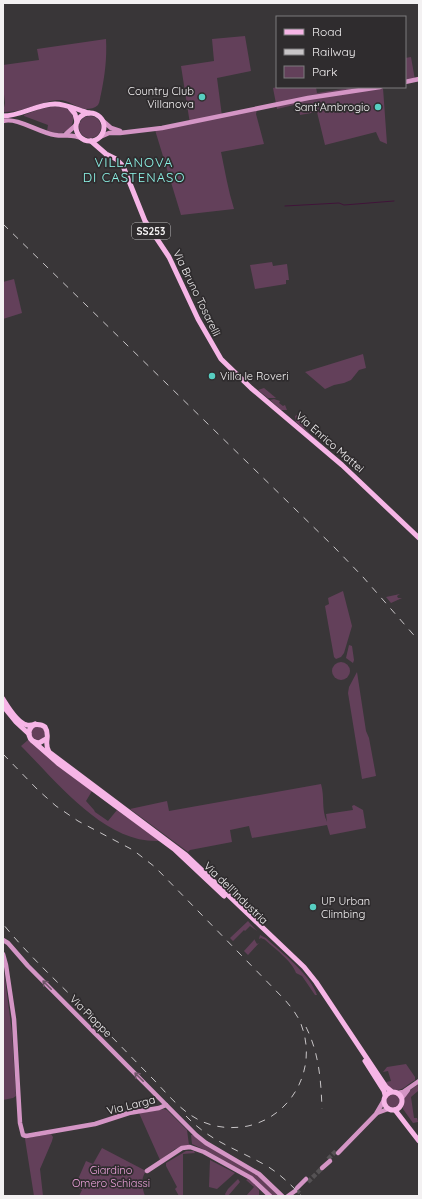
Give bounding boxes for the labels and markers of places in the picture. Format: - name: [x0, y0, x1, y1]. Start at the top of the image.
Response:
- place label: Country Club Villanova: [128, 84, 194, 111]
- marker: Country Club Villanova: [197, 92, 207, 102]
- place label: Sant'Ambrogio: [295, 100, 370, 114]
- marker: Sant'Ambrogio: [373, 102, 383, 112]
- place label: Villa le Roveri: [220, 369, 289, 383]
- marker: Villa le Roveri: [207, 371, 217, 381]
- place label: UP Urban Climbing: [321, 894, 370, 921]
- marker: UP Urban Climbing: [308, 902, 318, 912]

